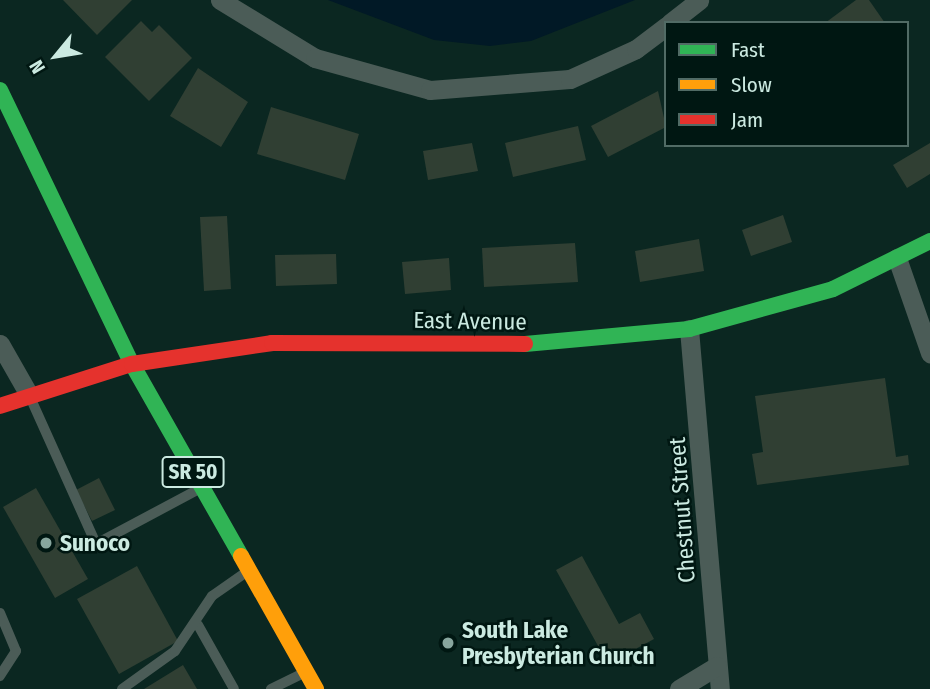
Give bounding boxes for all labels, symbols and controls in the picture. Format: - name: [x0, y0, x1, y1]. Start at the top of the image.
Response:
- north arrow: [21, 21, 91, 91]
- legend: [664, 21, 909, 147]
- text: Fast: [731, 37, 765, 63]
- text: N: [25, 56, 50, 77]
- text: Slow: [731, 72, 772, 98]
- text: Jam: [731, 107, 763, 133]
- street label: East Avenue: [413, 306, 527, 336]
- street label: Chestnut Street: [663, 436, 701, 584]
- road number: SR 50: [162, 454, 224, 490]
- place label: Sunoco: [60, 529, 130, 557]
- marker: Sunoco: [38, 535, 54, 551]
- place label: South Lake Presbyterian Church: [462, 616, 654, 670]
- marker: South Lake Presbyterian Church: [440, 635, 456, 651]

